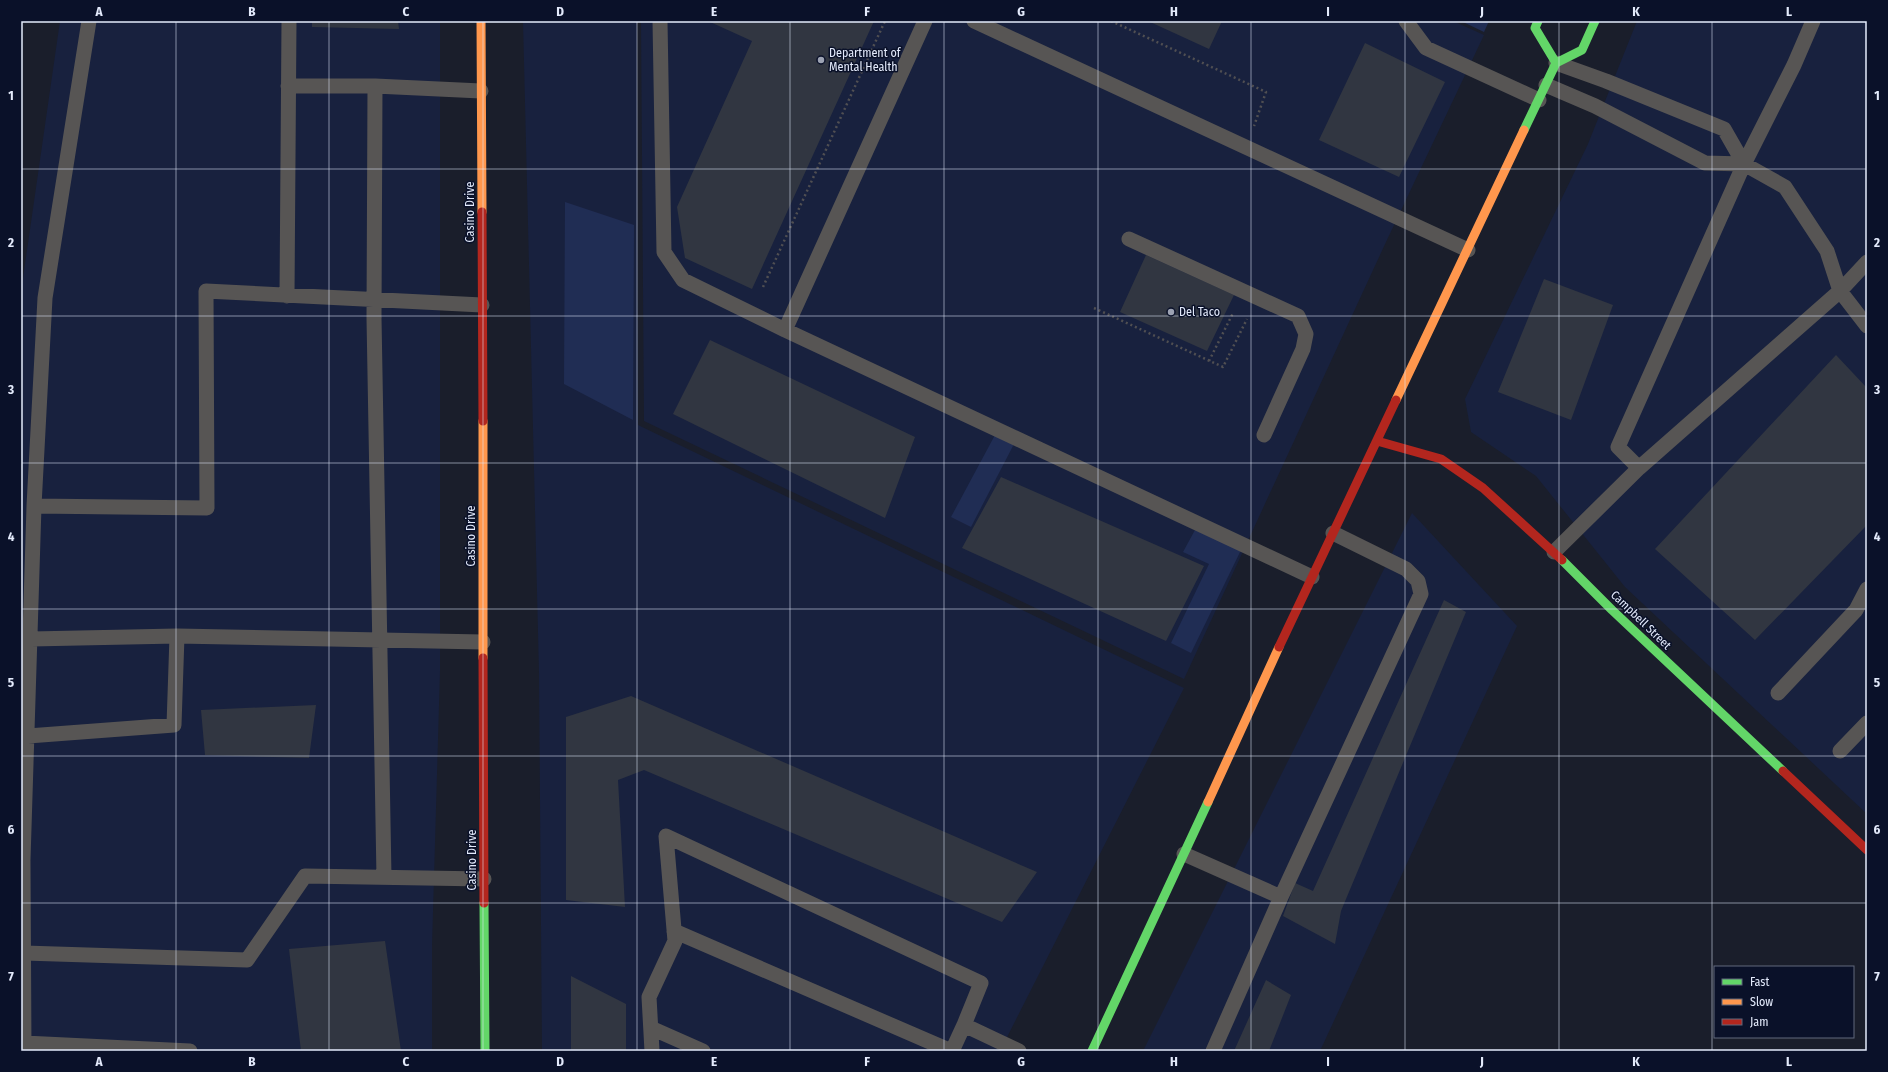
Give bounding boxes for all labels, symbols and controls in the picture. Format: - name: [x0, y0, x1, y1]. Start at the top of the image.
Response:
- text: A: [94, 4, 103, 19]
- text: B: [248, 4, 256, 19]
- text: C: [403, 4, 410, 19]
- text: D: [556, 4, 564, 19]
- text: E: [711, 4, 717, 19]
- text: F: [864, 4, 870, 19]
- text: G: [1017, 4, 1025, 19]
- text: H: [1170, 4, 1178, 19]
- text: I: [1326, 4, 1330, 19]
- text: J: [1479, 4, 1484, 19]
- text: K: [1632, 4, 1640, 19]
- text: L: [1786, 4, 1792, 19]
- place label: Department of Mental Health: [829, 46, 902, 74]
- marker: Department of Mental Health: [816, 55, 826, 65]
- text: 1: [8, 88, 14, 103]
- text: 1: [1874, 88, 1880, 103]
- street label: Casino Drive: [463, 182, 477, 242]
- text: 2: [7, 235, 14, 250]
- text: 2: [1873, 235, 1880, 250]
- place label: Del Taco: [1179, 305, 1220, 319]
- marker: Del Taco: [1166, 307, 1176, 317]
- text: 3: [7, 382, 14, 397]
- text: 3: [1873, 382, 1880, 397]
- street label: Casino Drive: [464, 506, 478, 566]
- text: 4: [8, 529, 15, 544]
- text: 4: [1874, 529, 1881, 544]
- street label: Campbell Street: [1608, 588, 1674, 652]
- text: 5: [8, 675, 14, 690]
- text: 5: [1874, 675, 1880, 690]
- text: 6: [8, 822, 15, 837]
- text: 6: [1874, 822, 1881, 837]
- street label: Casino Drive: [465, 830, 479, 890]
- legend: [1714, 966, 1854, 1038]
- text: 7: [8, 969, 14, 984]
- text: 7: [1874, 969, 1880, 984]
- text: Fast: [1750, 975, 1769, 989]
- text: Slow: [1750, 995, 1773, 1009]
- text: Jam: [1750, 1015, 1768, 1029]
- text: A: [94, 1054, 103, 1069]
- text: B: [248, 1054, 256, 1069]
- text: C: [403, 1054, 410, 1069]
- text: D: [556, 1054, 564, 1069]
- text: E: [711, 1054, 717, 1069]
- text: F: [864, 1054, 870, 1069]
- text: G: [1017, 1054, 1025, 1069]
- text: H: [1170, 1054, 1178, 1069]
- text: I: [1326, 1054, 1330, 1069]
- text: J: [1479, 1054, 1484, 1069]
- text: K: [1632, 1054, 1640, 1069]
- text: L: [1786, 1054, 1792, 1069]

